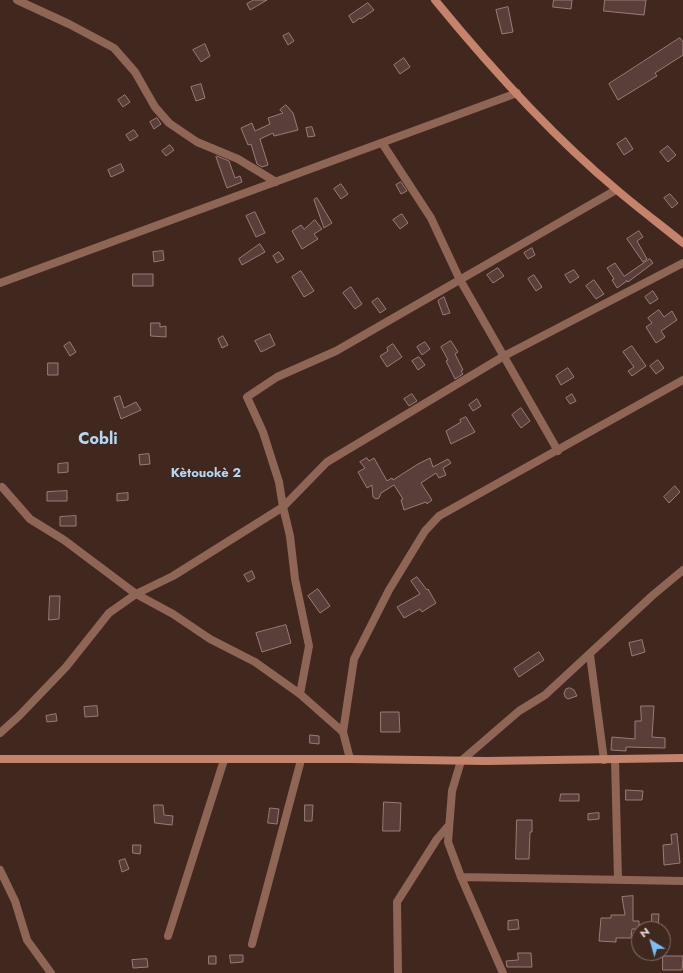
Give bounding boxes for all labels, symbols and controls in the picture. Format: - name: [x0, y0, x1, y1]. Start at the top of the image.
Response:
- district label: Cobli: [78, 430, 118, 450]
- district label: Kètouokè 2: [171, 466, 241, 482]
- north arrow: [631, 921, 671, 961]
- text: N: [636, 923, 653, 941]

